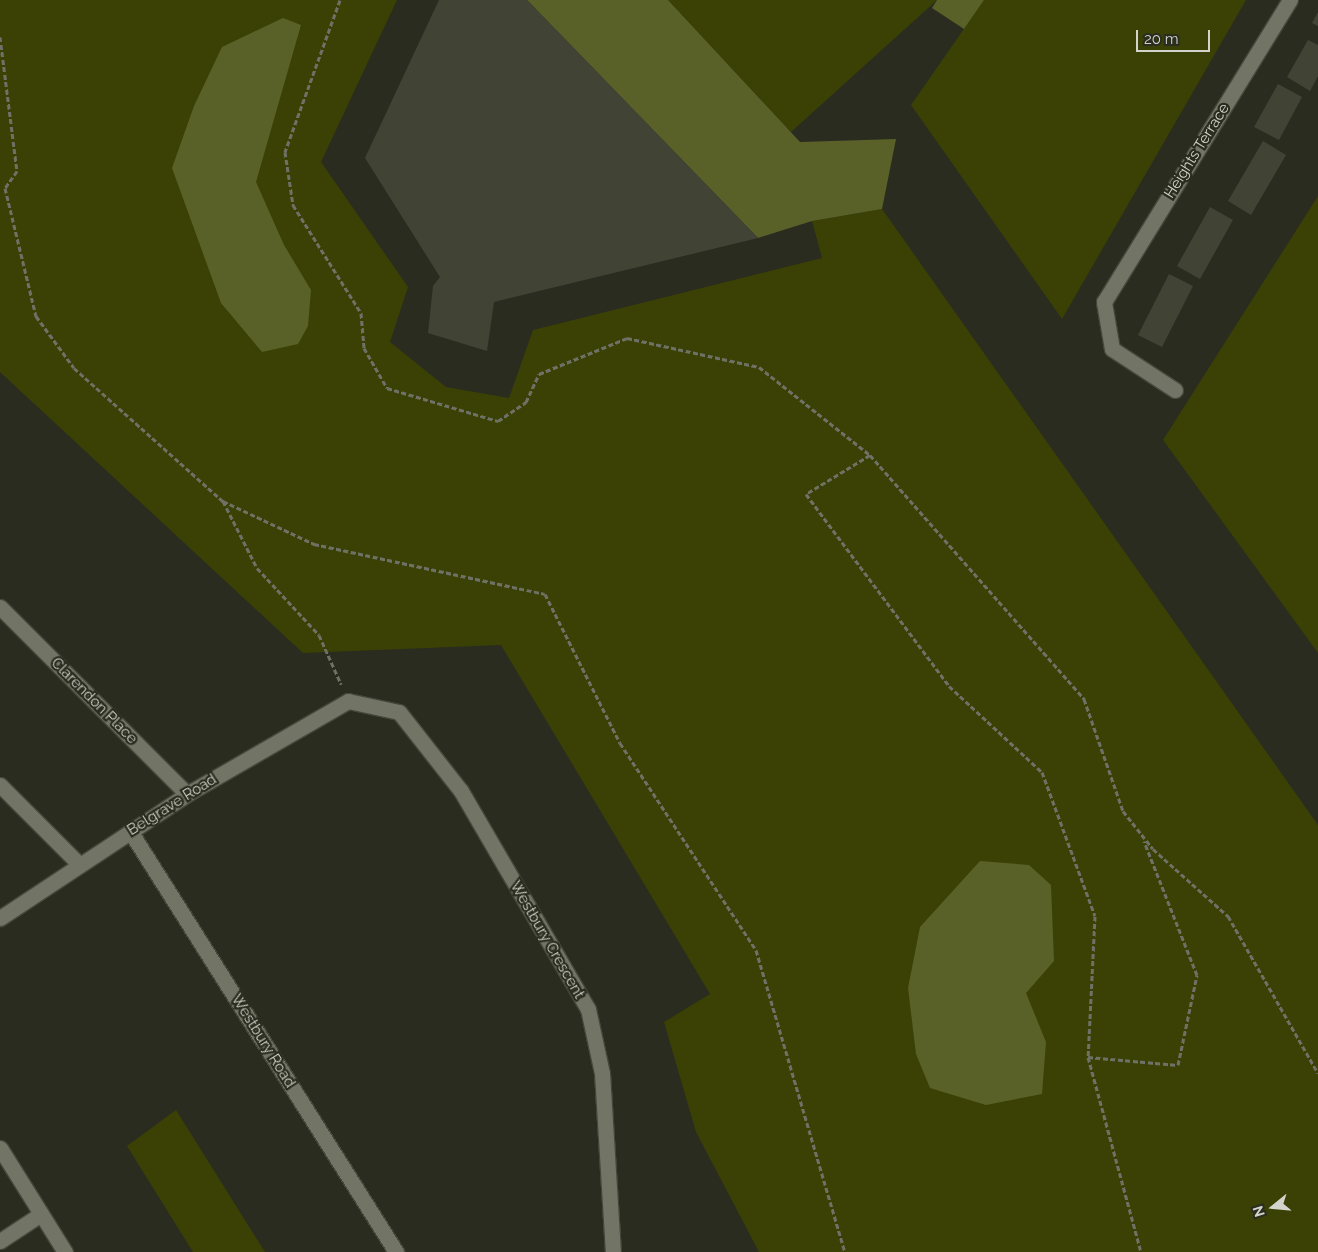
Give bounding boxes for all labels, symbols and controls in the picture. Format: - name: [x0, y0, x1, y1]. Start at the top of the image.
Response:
- scale bar: [1138, 20, 1212, 52]
- text: 20 m: [1144, 30, 1179, 48]
- street label: Heights Terrace: [1160, 100, 1234, 202]
- street label: Clarendon Place: [47, 654, 141, 748]
- street label: Belgrave Road: [124, 770, 220, 840]
- street label: Westbury Crescent: [506, 878, 588, 1002]
- street label: Westbury Road: [227, 991, 299, 1091]
- north arrow: [1248, 1182, 1298, 1232]
- text: N: [1249, 1204, 1268, 1219]

